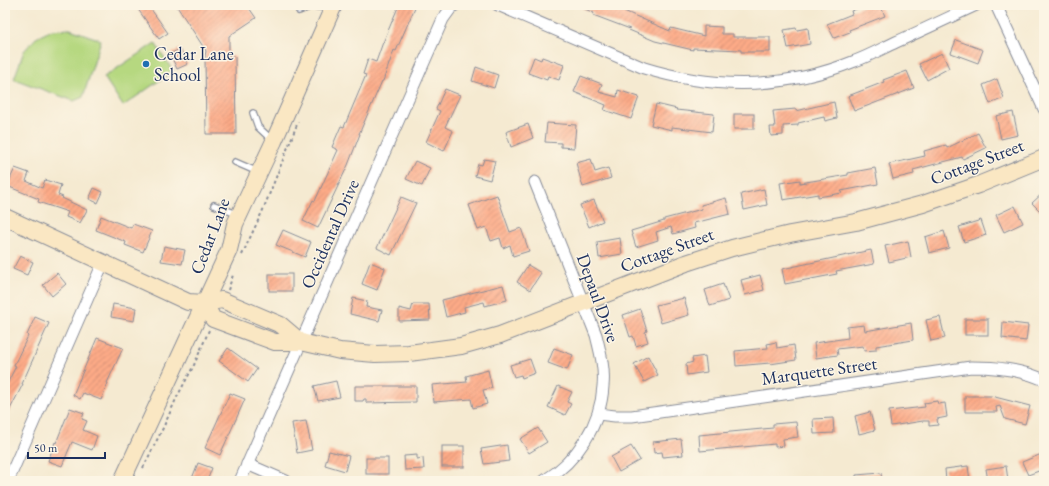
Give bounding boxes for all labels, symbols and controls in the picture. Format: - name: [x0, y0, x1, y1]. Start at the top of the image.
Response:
- place label: Cedar Lane School: [154, 42, 234, 86]
- marker: Cedar Lane School: [141, 59, 151, 69]
- street label: Cottage Street: [927, 133, 1027, 190]
- street label: Occidental Drive: [295, 176, 364, 292]
- street label: Cedar Lane: [185, 194, 235, 277]
- street label: Cottage Street: [617, 222, 717, 277]
- street label: Depaul Drive: [572, 250, 625, 345]
- street label: Marquette Street: [760, 351, 879, 390]
- scale bar: [28, 434, 105, 460]
- text: 50 m: [34, 440, 58, 456]

